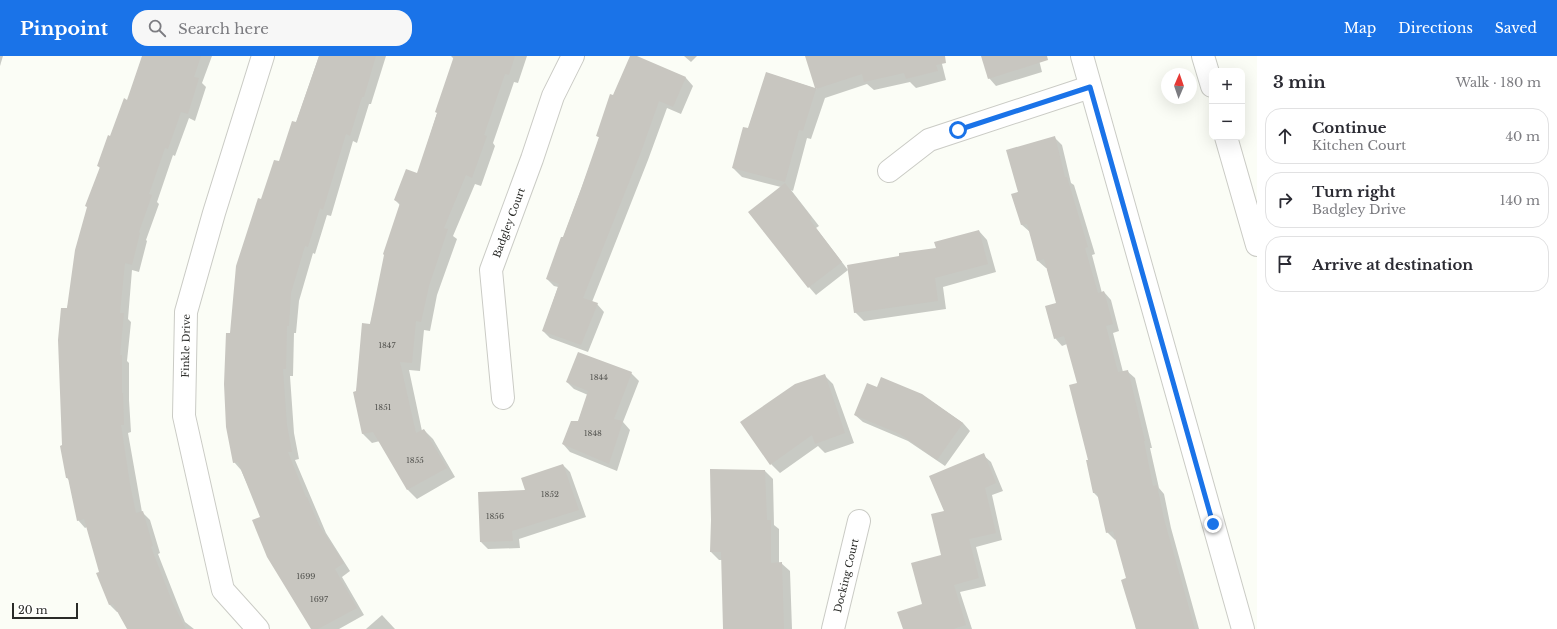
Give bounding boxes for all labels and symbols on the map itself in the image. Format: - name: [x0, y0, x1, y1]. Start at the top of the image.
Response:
- north arrow: [1161, 68, 1197, 104]
- route start: [949, 121, 967, 139]
- street label: Badgley Court: [490, 186, 528, 260]
- street label: Finkle Drive: [179, 314, 193, 378]
- house number: 1847: [378, 340, 397, 350]
- house number: 1844: [590, 372, 608, 382]
- house number: 1851: [375, 402, 392, 412]
- house number: 1848: [584, 428, 602, 438]
- house number: 1855: [406, 455, 424, 465]
- house number: 1852: [541, 489, 559, 499]
- house number: 1856: [486, 511, 504, 521]
- route end: [1204, 515, 1222, 533]
- street label: Docking Court: [831, 537, 862, 614]
- house number: 1699: [297, 571, 316, 581]
- house number: 1697: [310, 594, 329, 604]
- scale bar: [12, 601, 78, 620]

